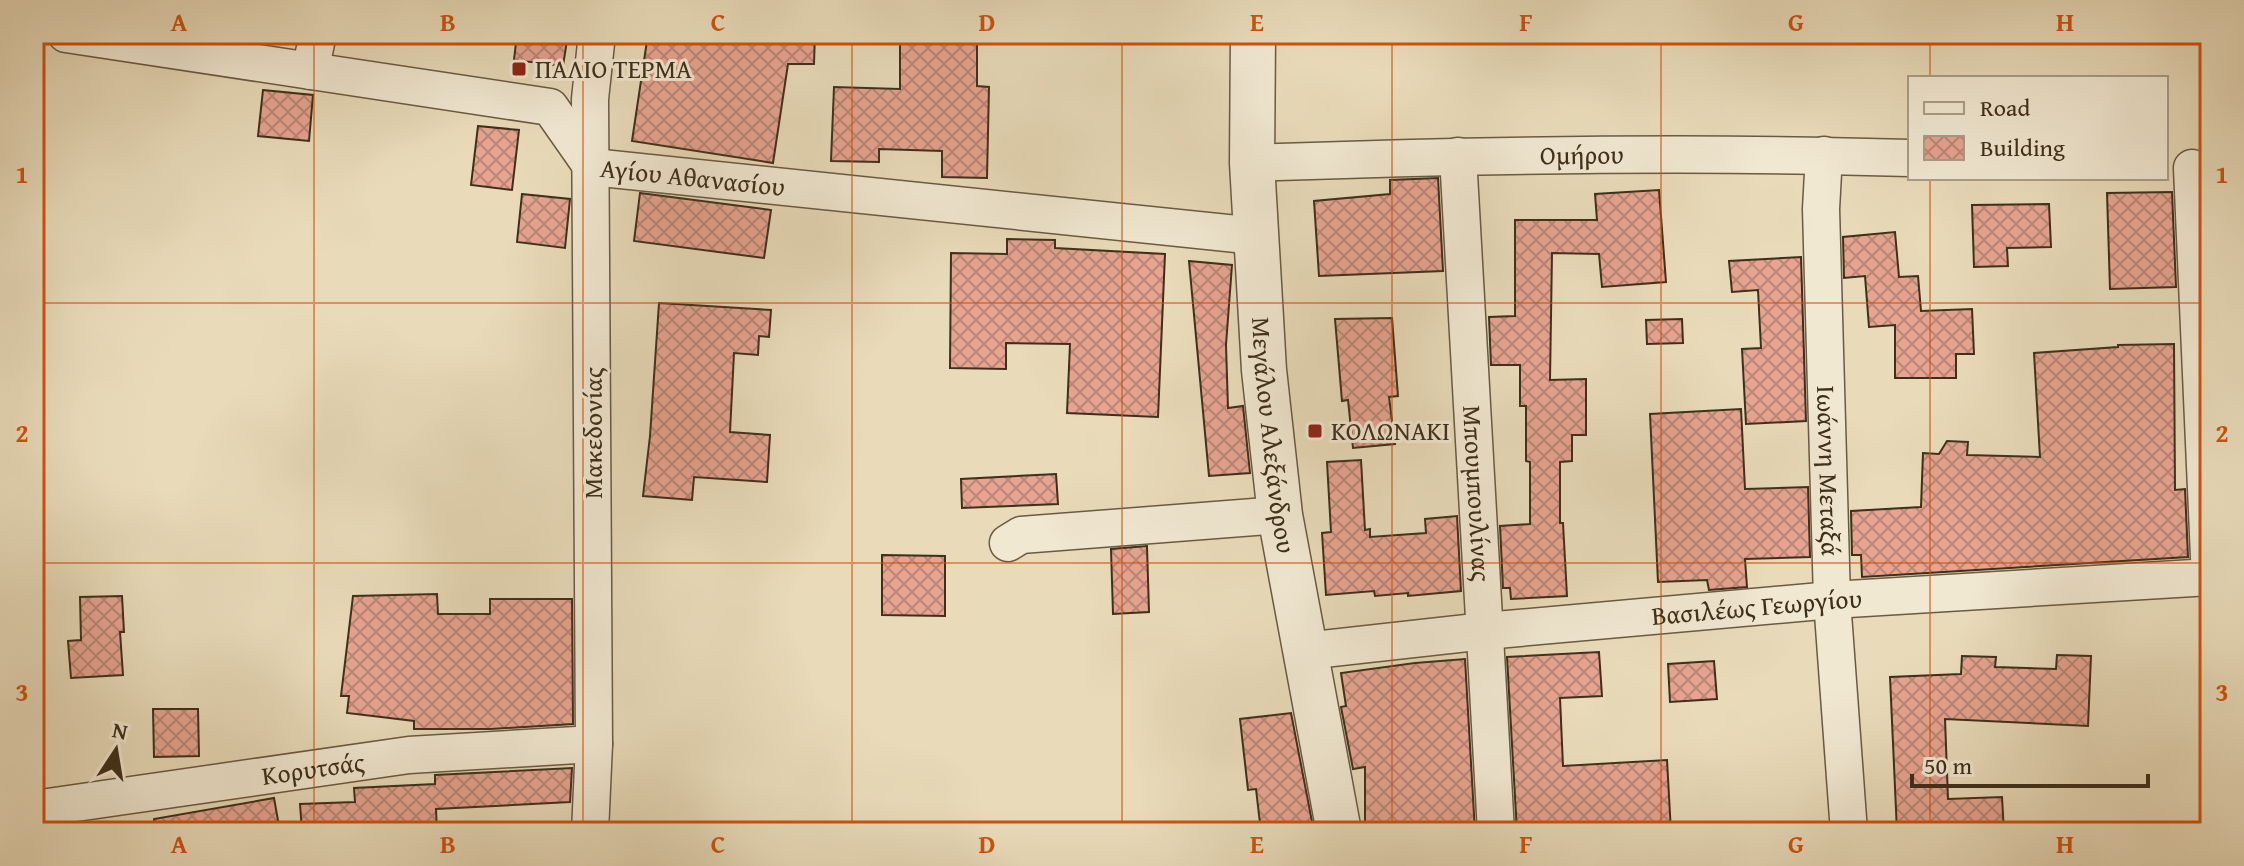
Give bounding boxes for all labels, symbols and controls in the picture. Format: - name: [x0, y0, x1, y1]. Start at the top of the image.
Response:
- text: A: [171, 2, 188, 41]
- text: B: [440, 2, 456, 41]
- text: C: [711, 2, 725, 41]
- text: D: [979, 2, 995, 41]
- text: E: [1250, 2, 1264, 41]
- text: F: [1519, 2, 1533, 41]
- text: G: [1788, 2, 1804, 41]
- text: H: [2056, 2, 2074, 41]
- place label: ΠΑΛΙΟ ΤΕΡΜΑ: [535, 49, 692, 88]
- marker: ΠΑΛΙΟ ΤΕΡΜΑ: [510, 60, 528, 78]
- legend: [1908, 76, 2168, 180]
- text: Road: [1980, 90, 2030, 125]
- text: Building: [1980, 130, 2065, 165]
- street label: Ομήρου: [1540, 135, 1624, 174]
- street label: Αγίου Αθανασίου: [599, 148, 787, 206]
- text: 1: [15, 154, 29, 193]
- text: 1: [2215, 154, 2229, 193]
- street label: Μεγάλου Αλεξάνδρου: [1242, 316, 1307, 556]
- street label: Μακεδονίας: [573, 367, 612, 499]
- street label: Ιωάννη Μεταξά: [1807, 385, 1851, 557]
- street label: Μπουμπουλίνας: [1453, 404, 1502, 583]
- place label: ΚΟΛΩΝΑΚΙ: [1331, 411, 1450, 450]
- text: 2: [15, 413, 29, 452]
- text: 2: [2215, 413, 2229, 452]
- marker: ΚΟΛΩΝΑΚΙ: [1306, 422, 1324, 440]
- street label: Βασιλέως Γεωργίου: [1650, 578, 1863, 635]
- text: 3: [15, 672, 29, 711]
- text: 3: [2215, 672, 2229, 711]
- north arrow: [76, 710, 156, 790]
- text: N: [110, 713, 131, 748]
- scale bar: [1912, 738, 2148, 788]
- street label: Κορυτσάς: [259, 742, 367, 795]
- text: 50 m: [1924, 748, 1972, 783]
- text: A: [171, 824, 188, 863]
- text: B: [440, 824, 456, 863]
- text: C: [711, 824, 725, 863]
- text: D: [979, 824, 995, 863]
- text: E: [1250, 824, 1264, 863]
- text: F: [1519, 824, 1533, 863]
- text: G: [1788, 824, 1804, 863]
- text: H: [2056, 824, 2074, 863]

